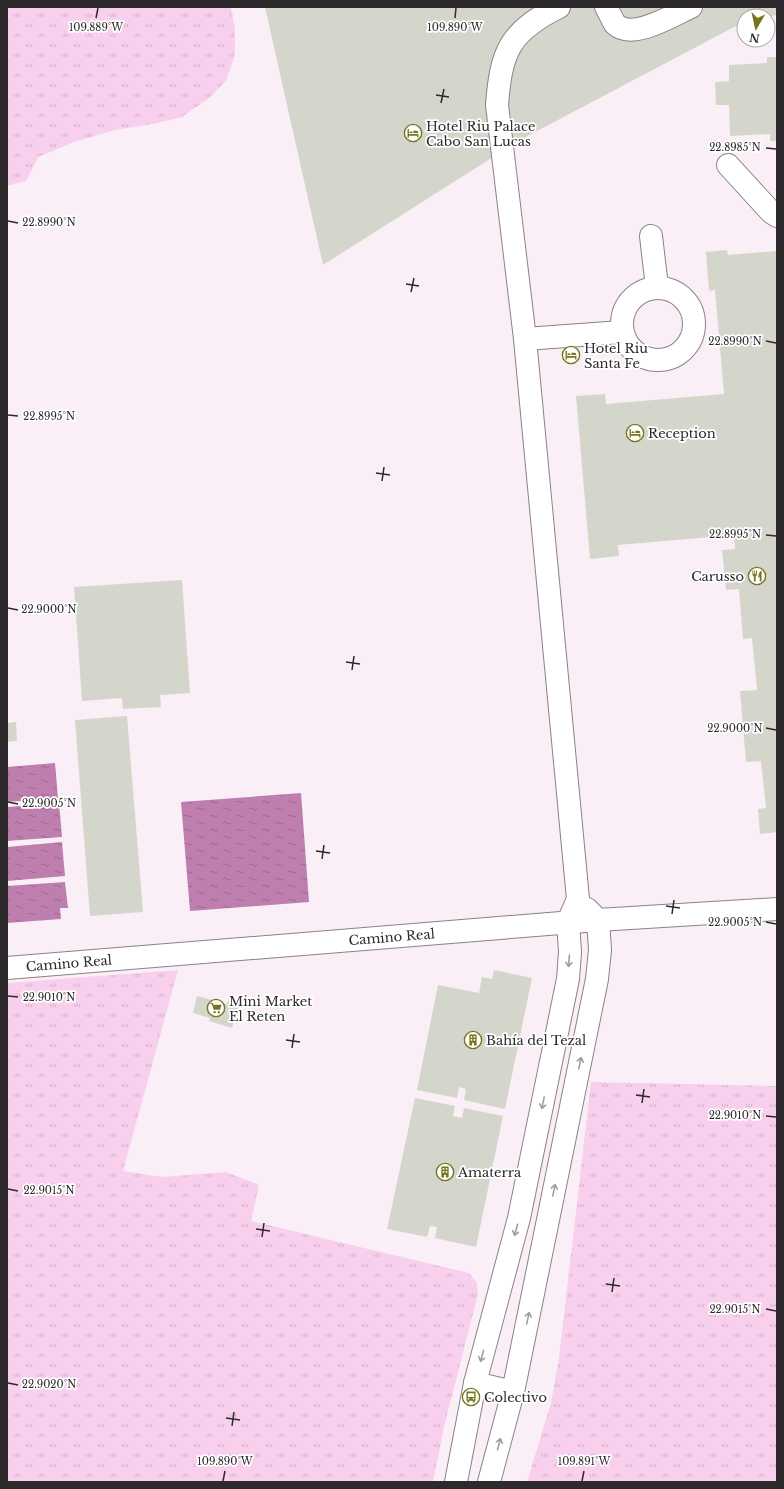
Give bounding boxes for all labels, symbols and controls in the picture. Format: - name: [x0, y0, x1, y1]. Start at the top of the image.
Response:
- north arrow: [736, 8, 776, 48]
- text: 109.889°W: [69, 21, 123, 34]
- text: 109.890°W: [427, 21, 483, 34]
- text: N: [748, 30, 761, 46]
- place label: Hotel Riu Palace Cabo San Lucas: [426, 118, 535, 150]
- hotel icon: Hotel Riu Palace Cabo San Lucas: [403, 123, 423, 143]
- text: 22.8985°N: [709, 141, 761, 154]
- text: 22.8990°N: [22, 216, 76, 229]
- text: 22.8990°N: [708, 335, 762, 348]
- place label: Hotel Riu Santa Fe: [584, 340, 648, 372]
- hotel icon: Hotel Riu Santa Fe: [561, 345, 581, 365]
- text: 22.8995°N: [23, 410, 75, 423]
- hotel icon: Reception: [625, 423, 645, 443]
- place label: Reception: [648, 425, 716, 442]
- text: 22.8995°N: [709, 528, 761, 541]
- restaurant icon: Carusso: [747, 566, 767, 586]
- place label: Carusso: [691, 568, 744, 585]
- text: 22.9000°N: [21, 603, 77, 616]
- text: 22.9000°N: [707, 722, 763, 735]
- text: 22.9005°N: [22, 797, 76, 810]
- text: 22.9005°N: [708, 916, 762, 929]
- street label: Camino Real: [348, 925, 435, 949]
- street label: Camino Real: [25, 952, 113, 975]
- one-way arrow: [565, 954, 572, 967]
- text: 22.9010°N: [23, 991, 75, 1004]
- place label: Mini Market El Reten: [229, 993, 312, 1025]
- supermarket icon: Mini Market El Reten: [206, 998, 226, 1018]
- building icon: Bahía del Tezal: [463, 1030, 483, 1050]
- place label: Bahía del Tezal: [486, 1032, 586, 1049]
- one-way arrow: [577, 1057, 585, 1070]
- one-way arrow: [538, 1096, 546, 1109]
- text: 22.9010°N: [709, 1109, 761, 1122]
- building icon: Amaterra: [435, 1162, 455, 1182]
- place label: Amaterra: [457, 1164, 522, 1181]
- text: 22.9015°N: [23, 1184, 75, 1197]
- one-way arrow: [551, 1184, 559, 1197]
- one-way arrow: [512, 1223, 519, 1236]
- text: 22.9015°N: [709, 1303, 761, 1316]
- one-way arrow: [525, 1312, 533, 1325]
- one-way arrow: [478, 1349, 485, 1362]
- text: 22.9020°N: [22, 1378, 76, 1391]
- bus stop icon: Colectivo: [461, 1387, 481, 1407]
- place label: Colectivo: [484, 1389, 547, 1406]
- one-way arrow: [496, 1438, 503, 1451]
- text: 109.890°W: [197, 1455, 253, 1468]
- text: 109.891°W: [558, 1455, 611, 1468]

